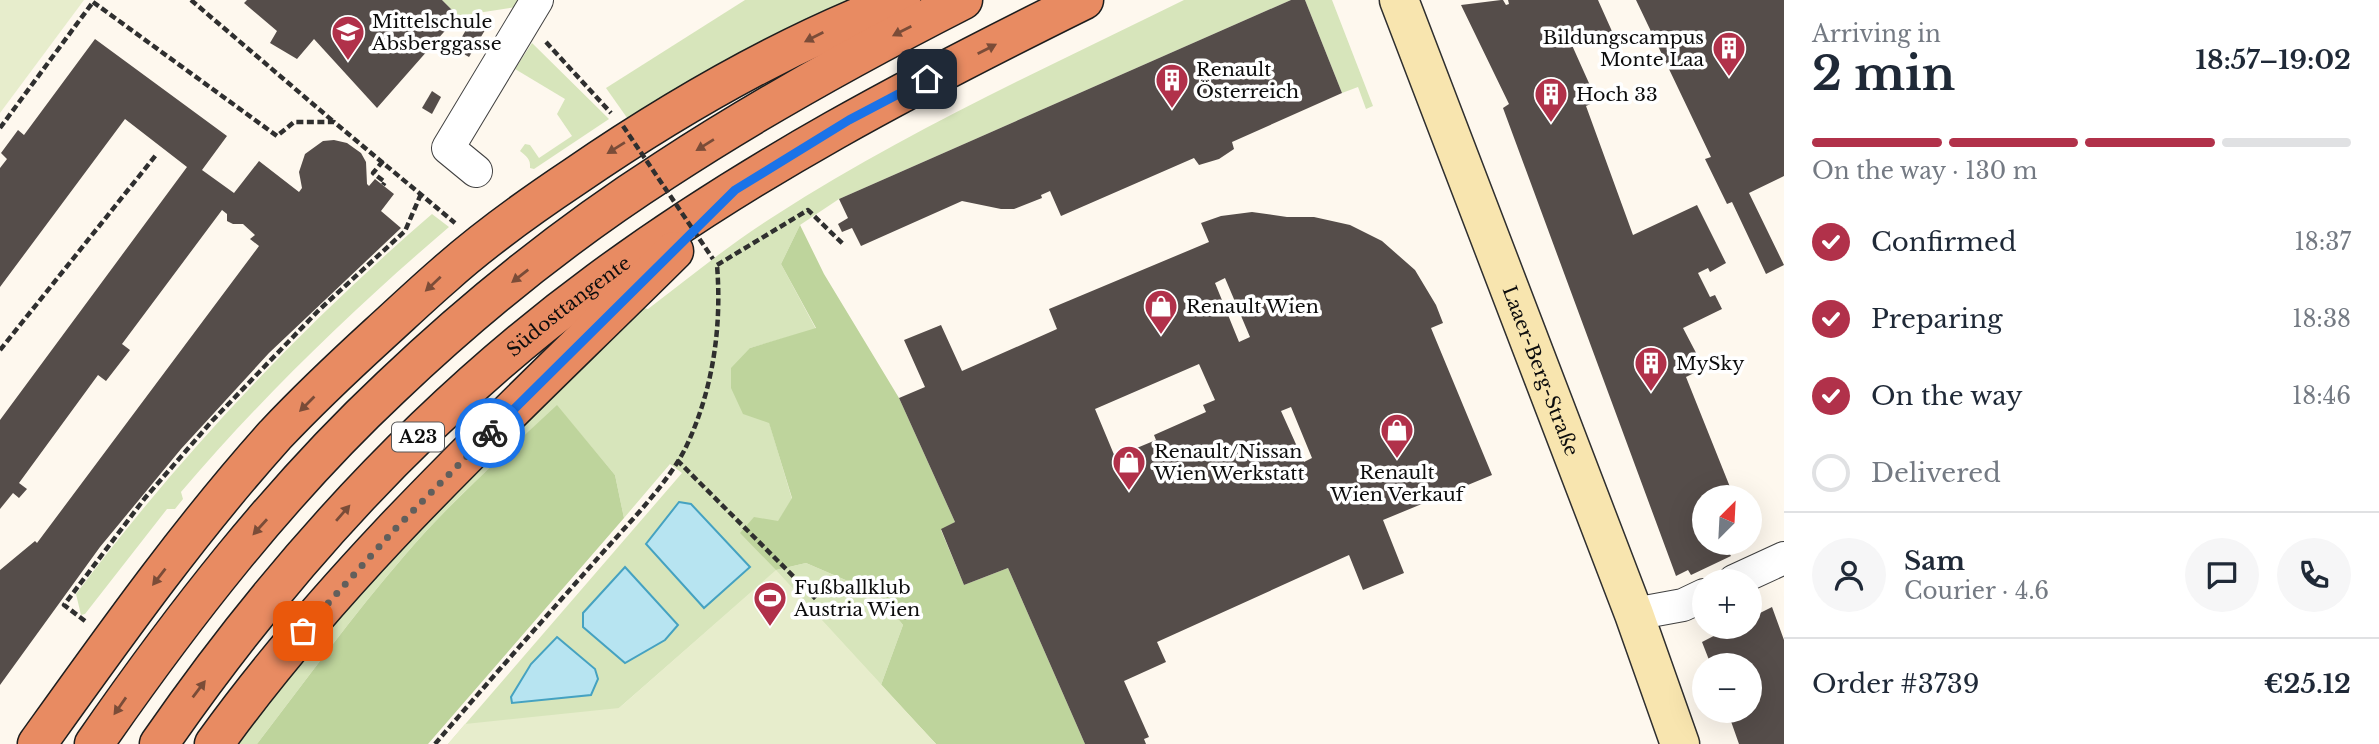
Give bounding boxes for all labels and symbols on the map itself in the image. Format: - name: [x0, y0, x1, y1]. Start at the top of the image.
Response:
- place label: Mittelschule Absberggasse: [371, 10, 502, 55]
- school or university icon: Mittelschule Absberggasse: [329, 13, 367, 62]
- one-way arrow: [892, 25, 912, 37]
- place label: Bildungscampus Monte Laa: [1543, 26, 1704, 71]
- building icon: Bildungscampus Monte Laa: [1710, 29, 1748, 78]
- one-way arrow: [804, 31, 824, 42]
- one-way arrow: [977, 43, 997, 54]
- pin: [897, 49, 957, 109]
- place label: Renault Österreich: [1196, 58, 1299, 103]
- building icon: Renault Österreich: [1153, 61, 1191, 110]
- building icon: Hoch 33: [1532, 75, 1570, 124]
- place label: Hoch 33: [1576, 83, 1658, 106]
- one-way arrow: [696, 138, 715, 151]
- one-way arrow: [606, 142, 626, 155]
- street label: Südosttangente: [502, 251, 635, 361]
- one-way arrow: [511, 268, 528, 283]
- one-way arrow: [424, 276, 442, 292]
- street label: Laaer-Berg-Straße: [1497, 283, 1583, 459]
- shop icon: Renault Wien: [1142, 287, 1180, 336]
- place label: Renault Wien: [1186, 295, 1319, 318]
- building icon: MySky: [1632, 344, 1670, 393]
- place label: MySky: [1676, 352, 1744, 375]
- one-way arrow: [298, 396, 315, 413]
- courier: [455, 398, 525, 468]
- shop icon: Renault Wien Verkauf: [1378, 411, 1416, 460]
- road number: A23: [392, 422, 444, 452]
- place label: Renault/Nissan Wien Werkstatt: [1153, 440, 1305, 485]
- shop icon: Renault/Nissan Wien Werkstatt: [1110, 443, 1148, 492]
- place label: Renault Wien Verkauf: [1329, 461, 1466, 506]
- north arrow: [1692, 485, 1762, 555]
- one-way arrow: [334, 505, 350, 522]
- one-way arrow: [252, 518, 268, 535]
- one-way arrow: [152, 568, 167, 586]
- place label: Fußballklub Austria Wien: [793, 576, 920, 621]
- sports icon: Fußballklub Austria Wien: [751, 579, 789, 628]
- pin: [273, 601, 333, 661]
- one-way arrow: [192, 680, 206, 698]
- one-way arrow: [114, 697, 127, 716]

